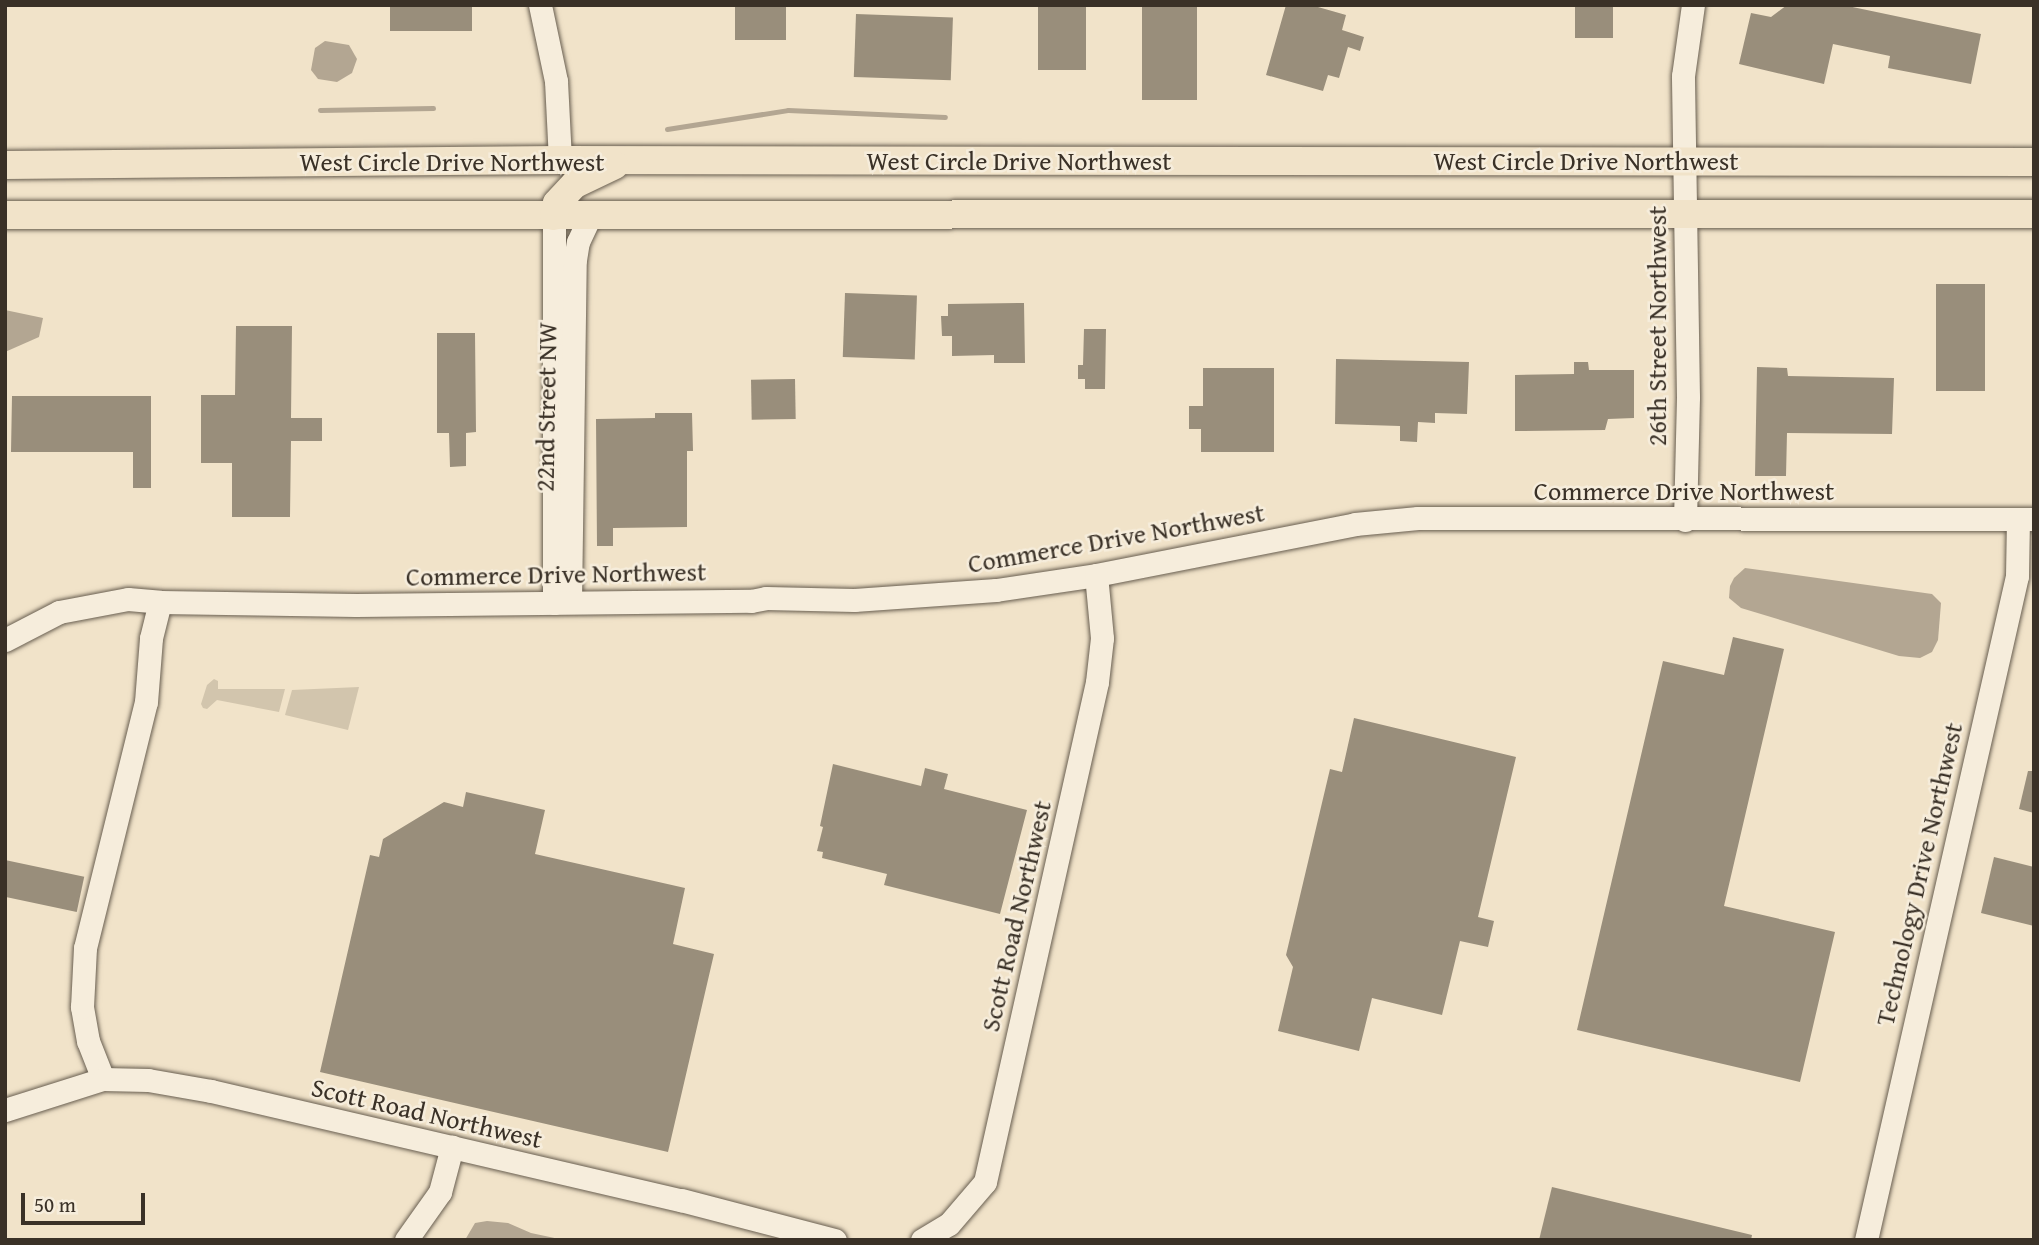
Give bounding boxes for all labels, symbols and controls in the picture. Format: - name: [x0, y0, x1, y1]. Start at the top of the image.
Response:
- street label: West Circle Drive Northwest: [866, 145, 1172, 177]
- street label: West Circle Drive Northwest: [1433, 145, 1739, 177]
- street label: West Circle Drive Northwest: [299, 146, 605, 178]
- street label: 26th Street Northwest: [1641, 206, 1673, 446]
- street label: 22nd Street NW: [529, 322, 563, 492]
- street label: Commerce Drive Northwest: [1534, 475, 1834, 507]
- street label: Commerce Drive Northwest: [965, 497, 1267, 579]
- street label: Commerce Drive Northwest: [406, 556, 706, 592]
- street label: Technology Drive Northwest: [1869, 719, 1969, 1029]
- street label: Scott Road Northwest: [974, 797, 1058, 1035]
- street label: Scott Road Northwest: [308, 1071, 546, 1155]
- scale bar: [24, 1178, 149, 1222]
- text: 50 m: [34, 1189, 76, 1220]

